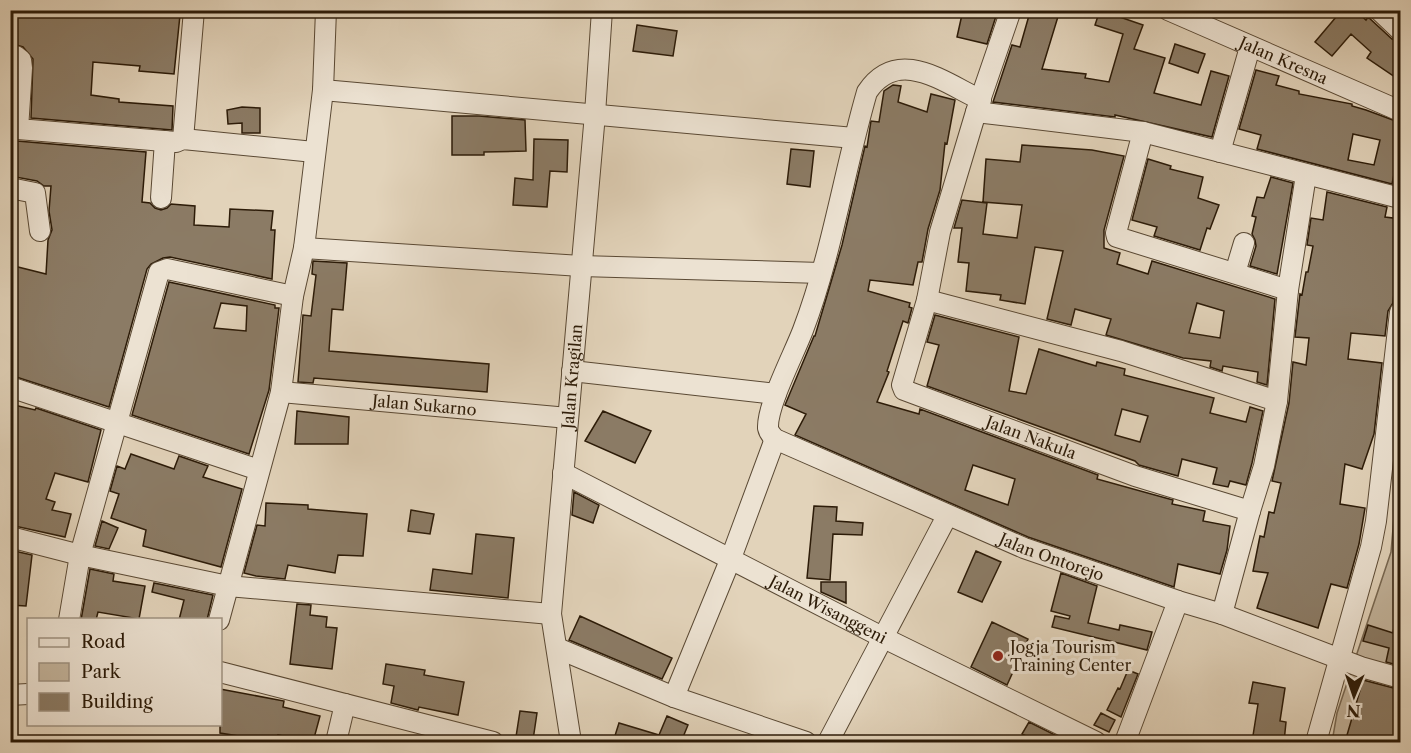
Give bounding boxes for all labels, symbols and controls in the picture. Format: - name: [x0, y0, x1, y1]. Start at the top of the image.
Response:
- street label: Jalan Kresna: [1233, 31, 1331, 89]
- street label: Jalan Kragilan: [557, 323, 586, 433]
- street label: Jalan Sukarno: [368, 390, 478, 420]
- street label: Jalan Nakula: [980, 410, 1080, 463]
- street label: Jalan Ontorejo: [994, 527, 1107, 585]
- street label: Jalan Wisanggeni: [763, 569, 890, 648]
- legend: [27, 618, 222, 726]
- text: Road: [81, 631, 126, 653]
- place label: Jogja Tourism Training Center: [1007, 637, 1132, 675]
- marker: Jogja Tourism Training Center: [991, 649, 1005, 663]
- text: Park: [81, 661, 122, 683]
- north arrow: [1324, 666, 1384, 726]
- text: Building: [81, 691, 153, 713]
- text: N: [1346, 701, 1361, 721]

